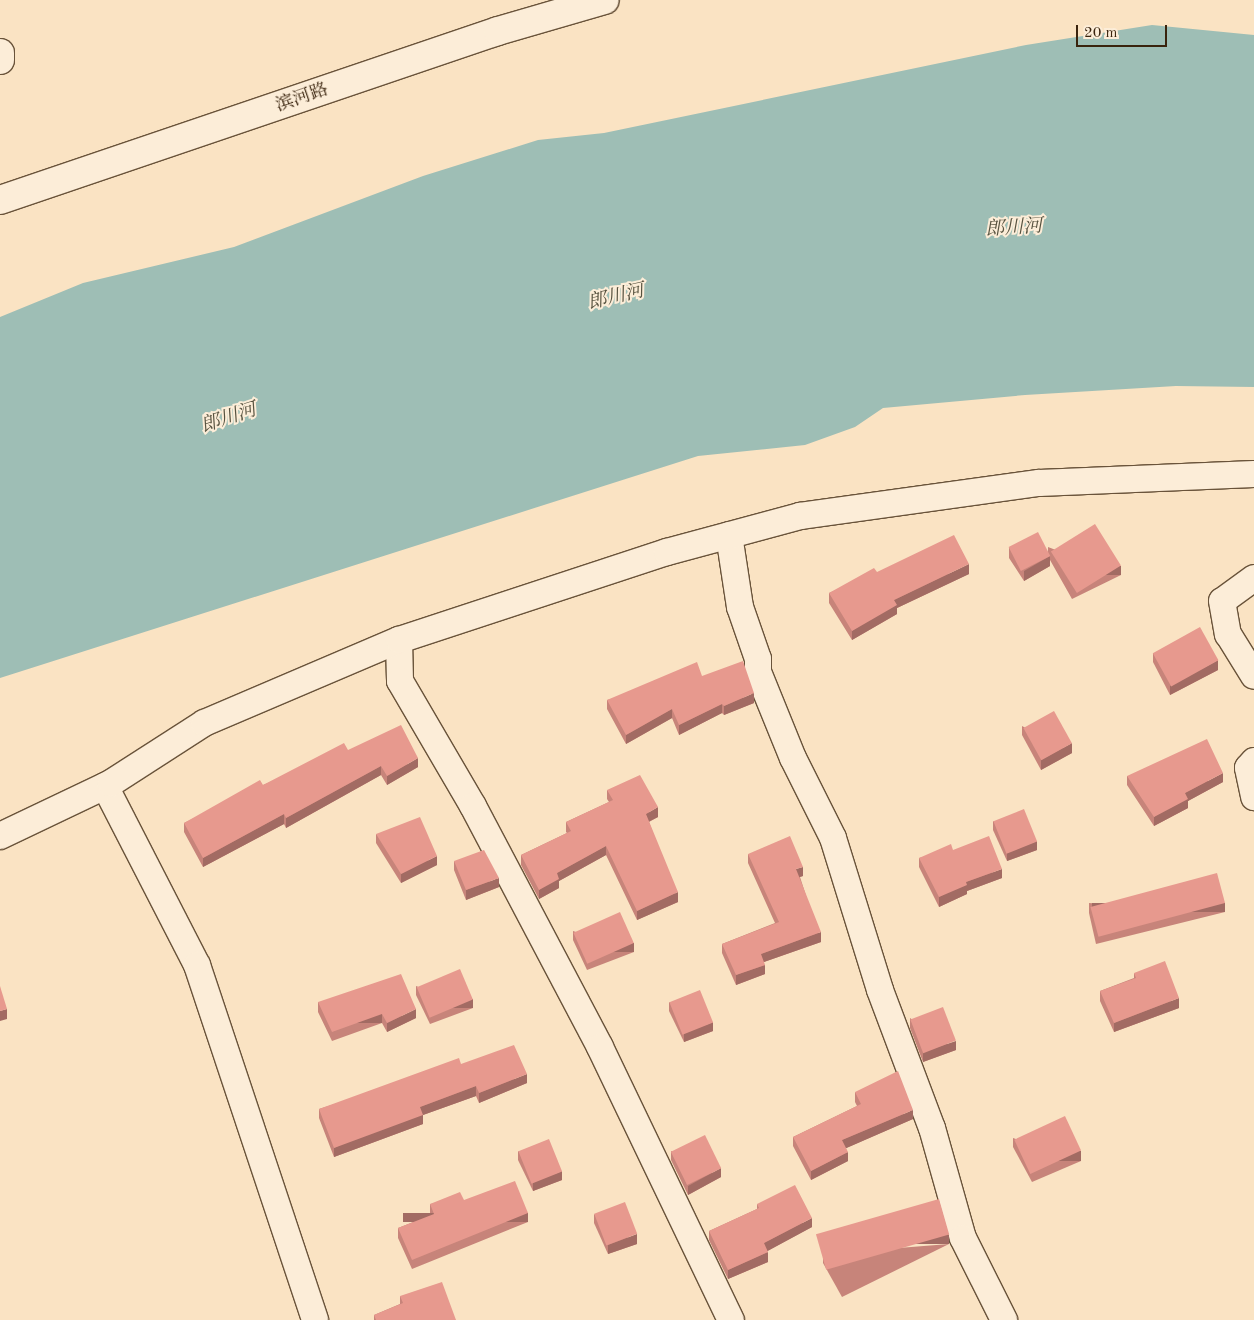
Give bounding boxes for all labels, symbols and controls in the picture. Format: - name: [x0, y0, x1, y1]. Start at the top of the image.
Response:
- scale bar: [1079, 15, 1170, 47]
- text: 20 m: [1084, 26, 1118, 41]
- street label: 滨河路: [273, 79, 331, 117]
- water label: 郎川河: [985, 216, 1043, 242]
- water label: 郎川河: [586, 280, 646, 316]
- water label: 郎川河: [198, 399, 260, 439]

